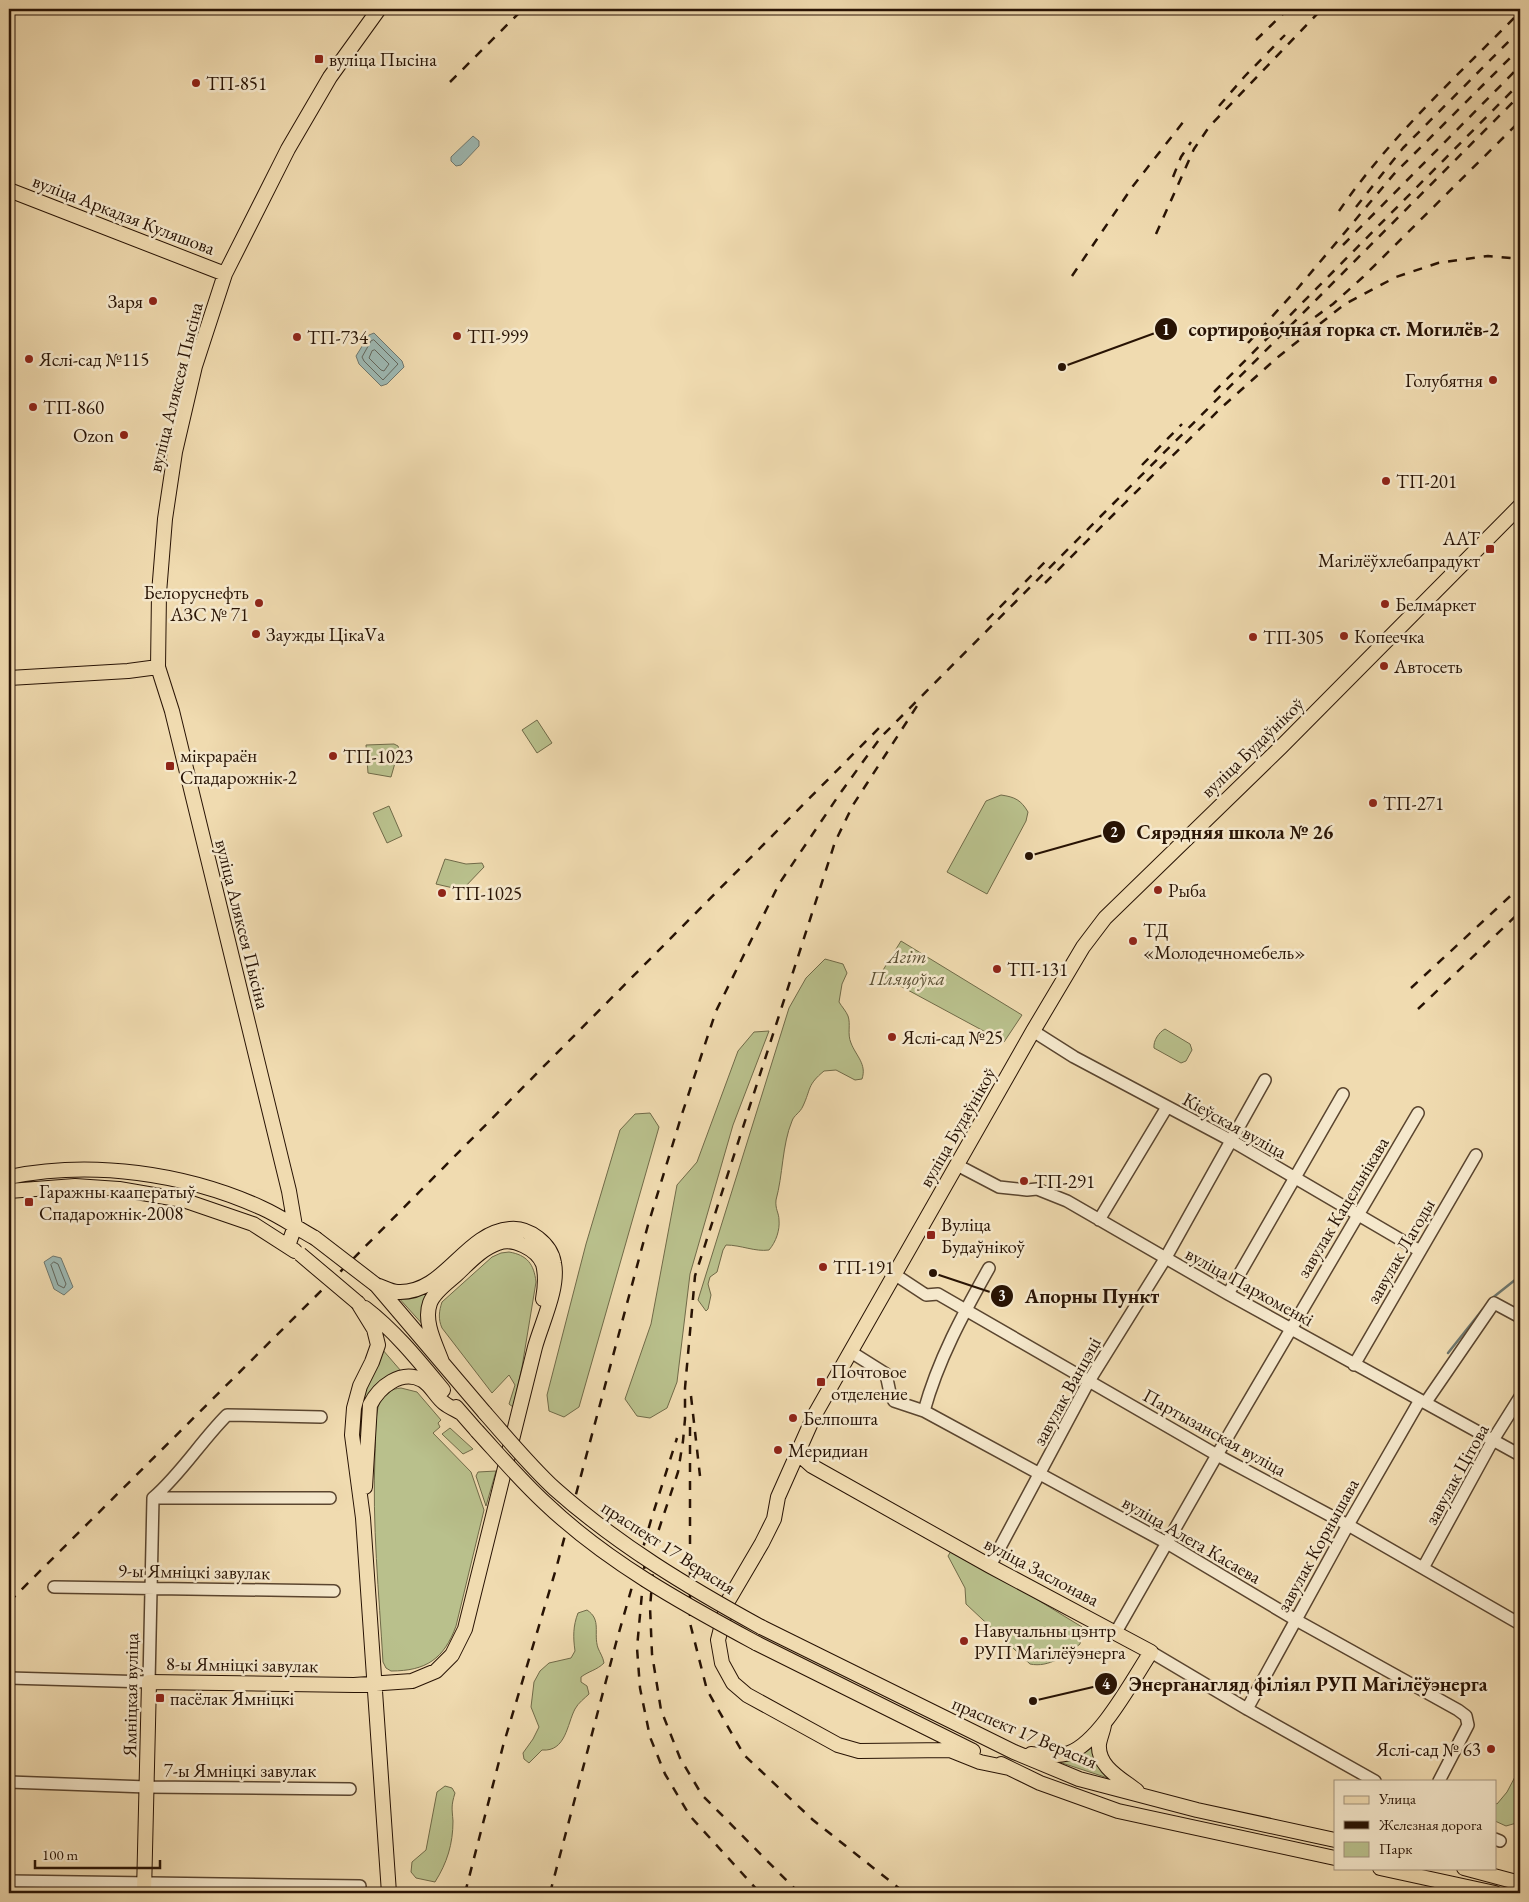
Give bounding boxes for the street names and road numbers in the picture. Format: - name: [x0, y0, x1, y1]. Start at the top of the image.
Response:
- street label: вуліца Аркадзя Куляшова: [29, 168, 219, 261]
- street label: вуліца Аляксея Пысіна: [142, 299, 209, 475]
- street label: вуліца Будаўнікоў: [1195, 691, 1310, 803]
- street label: вуліца Аляксея Пысіна: [209, 837, 276, 1012]
- street label: вуліца Будаўнікоў: [913, 1062, 1002, 1192]
- street label: Кіеўская вуліца: [1178, 1087, 1292, 1165]
- street label: завулак Кацельнікава: [1290, 1132, 1395, 1282]
- street label: завулак Лагоды: [1360, 1194, 1441, 1308]
- street label: вуліца Пархоменкі: [1181, 1241, 1319, 1332]
- street label: завулак Ванцэці: [1026, 1332, 1107, 1450]
- street label: Партызанская вуліца: [1139, 1383, 1291, 1482]
- street label: завулак Цітова: [1418, 1419, 1495, 1529]
- street label: завулак Корнышава: [1270, 1473, 1365, 1617]
- street label: вуліца Алега Касаева: [1118, 1489, 1266, 1590]
- street label: праспект 17 Верасня: [597, 1495, 741, 1600]
- street label: вуліца Заслонава: [980, 1531, 1104, 1612]
- street label: 9-ы Ямніцкі завулак: [118, 1558, 270, 1585]
- street label: Ямніцкая вуліца: [117, 1632, 144, 1758]
- street label: 8-ы Ямніцкі завулак: [166, 1651, 318, 1678]
- street label: праспект 17 Верасня: [948, 1691, 1102, 1774]
- street label: 7-ы Ямніцкі завулак: [164, 1758, 316, 1783]

